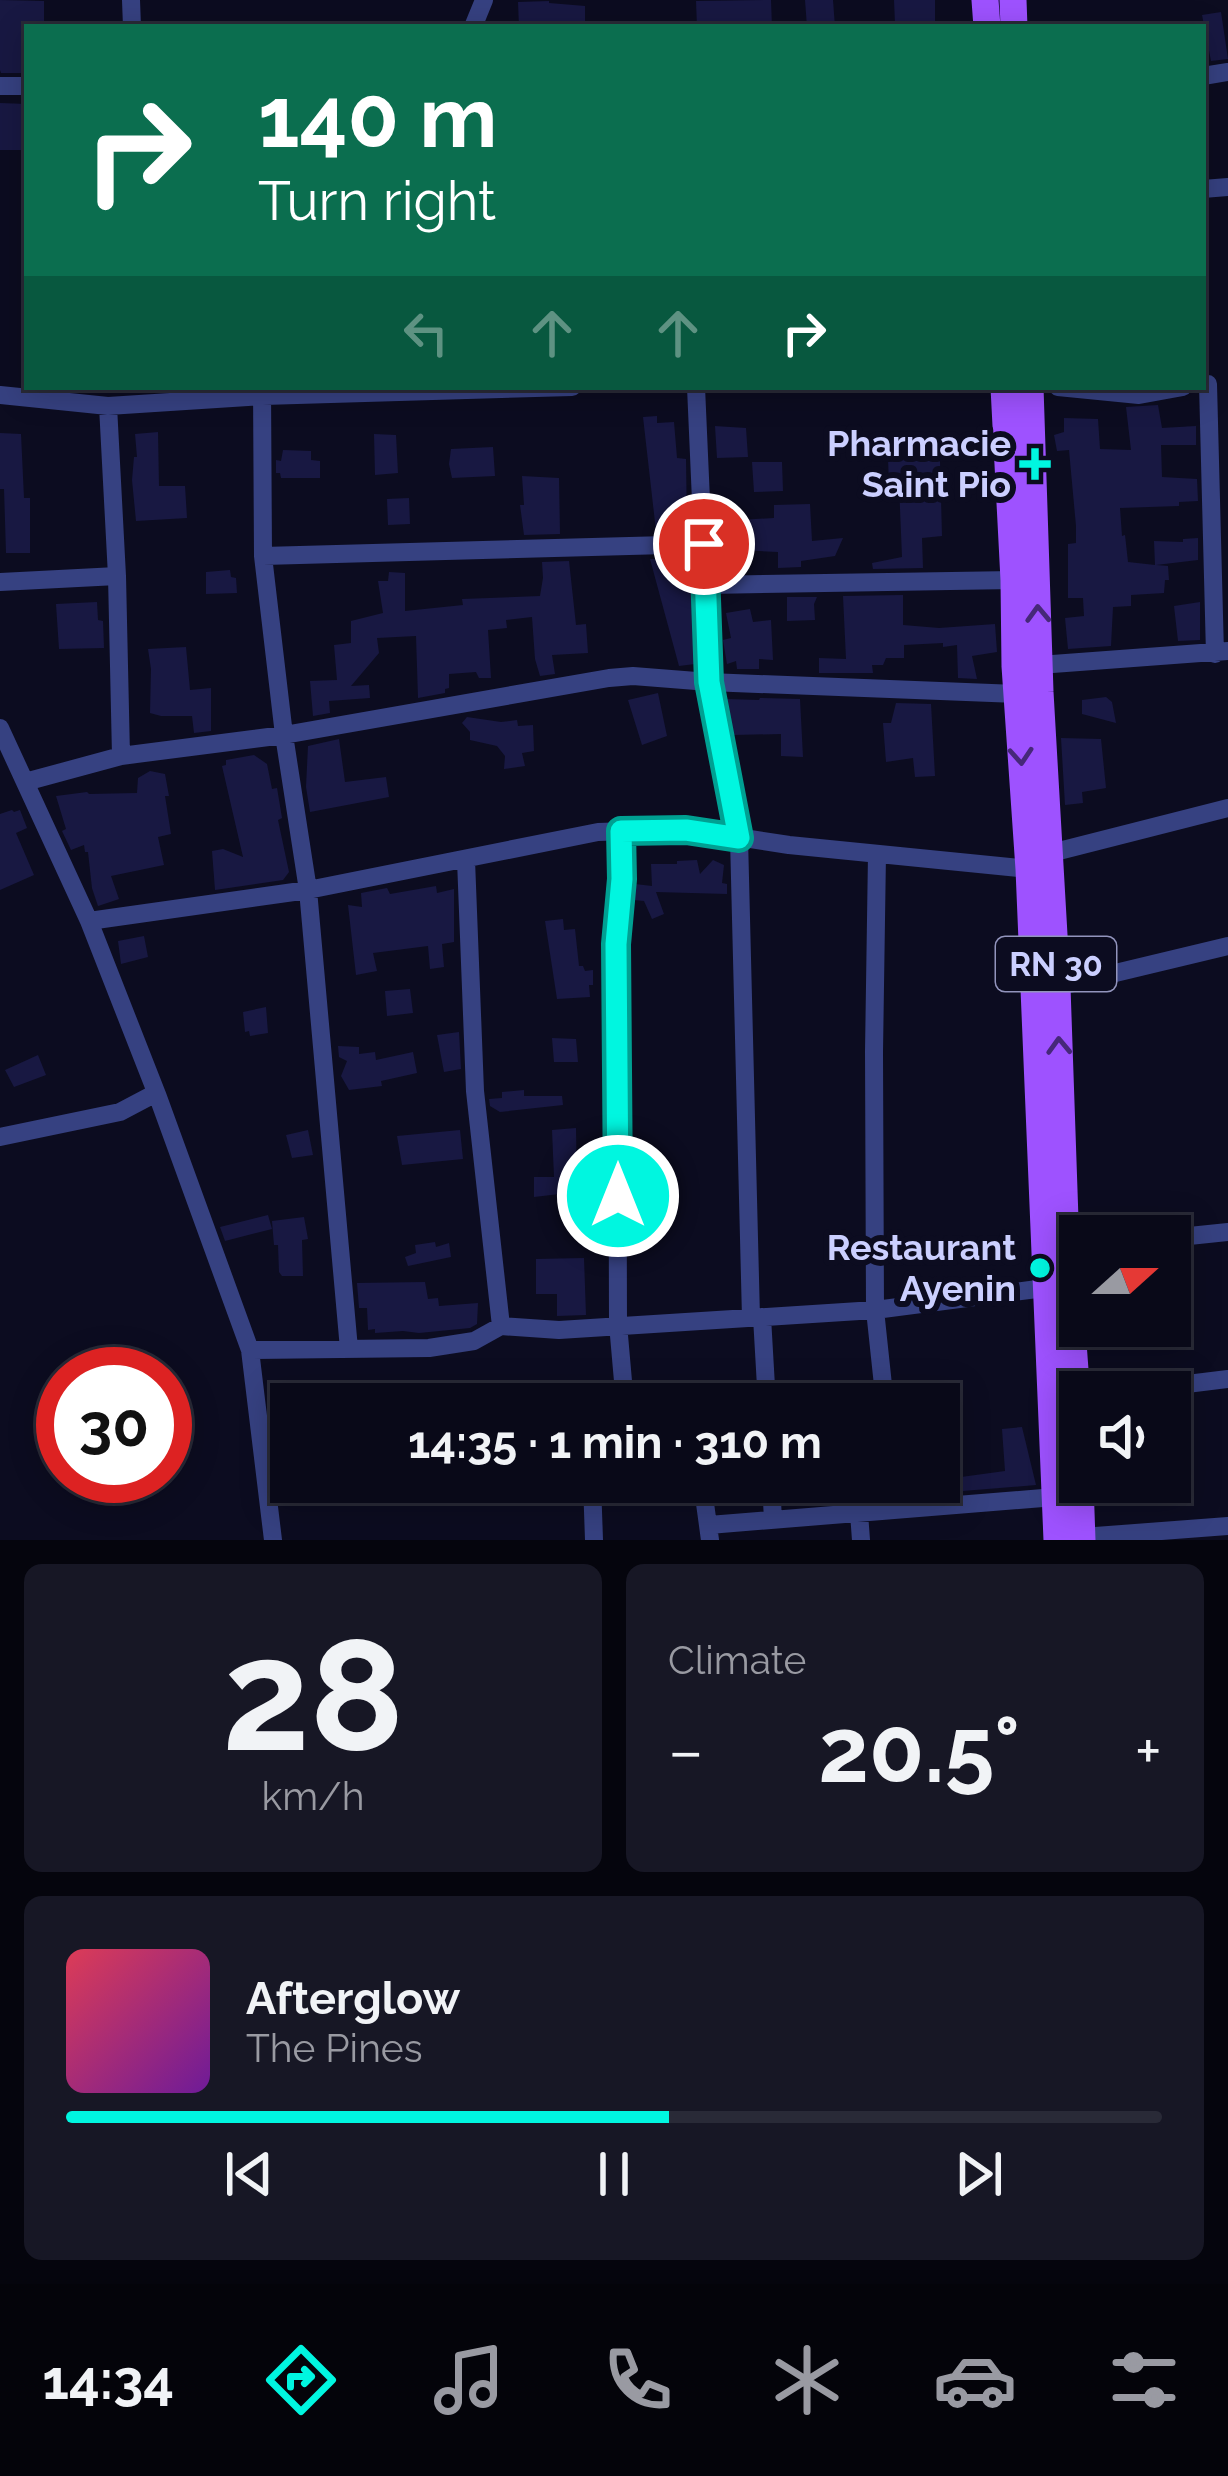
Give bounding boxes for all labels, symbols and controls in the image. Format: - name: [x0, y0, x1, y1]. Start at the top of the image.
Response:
- text: 140 m: [258, 68, 497, 167]
- icon: right: [60, 72, 216, 228]
- text: Turn right: [258, 169, 496, 233]
- icon: left: [393, 300, 459, 366]
- icon: ahead: [519, 300, 585, 366]
- icon: ahead: [645, 300, 711, 366]
- icon: right: [771, 300, 837, 366]
- place label: Pharmacie Saint Pio: [827, 422, 1011, 505]
- marker: Pharmacie Saint Pio: [1022, 451, 1048, 477]
- pin: [653, 493, 755, 595]
- icon: arrive: [671, 511, 737, 577]
- one-way arrow: [1025, 604, 1051, 623]
- one-way arrow: [1008, 747, 1034, 765]
- road number: RN 30: [996, 937, 1116, 991]
- one-way arrow: [1047, 1036, 1073, 1055]
- position arrow: [555, 1133, 681, 1259]
- north arrow: [1059, 1215, 1191, 1347]
- map controls: [1059, 1215, 1191, 1503]
- place label: Restaurant Ayenin: [827, 1226, 1016, 1309]
- marker: Restaurant Ayenin: [1027, 1255, 1053, 1281]
- speed limit sign: 30: [36, 1347, 192, 1503]
- button: sound: [1059, 1371, 1191, 1503]
- text: 14:35 · 1 min · 310 m: [408, 1416, 822, 1469]
- text: 28: [222, 1603, 404, 1787]
- text: Climate: [668, 1637, 806, 1683]
- text: 20.5°: [818, 1697, 1020, 1803]
- text: −: [668, 1712, 704, 1789]
- text: +: [1135, 1712, 1162, 1789]
- text: km/h: [262, 1773, 364, 1819]
- text: Afterglow: [246, 1972, 460, 2025]
- text: The Pines: [246, 2025, 423, 2071]
- icon: previous: [216, 2141, 282, 2207]
- icon: pause: [581, 2141, 647, 2207]
- icon: next: [946, 2141, 1012, 2207]
- icon: directions: [259, 2338, 343, 2422]
- icon: music: [427, 2338, 511, 2422]
- icon: phone: [596, 2338, 680, 2422]
- icon: climate: [765, 2338, 849, 2422]
- icon: car: [933, 2338, 1017, 2422]
- icon: filters: [1102, 2338, 1186, 2422]
- text: 14:34: [42, 2348, 174, 2412]

